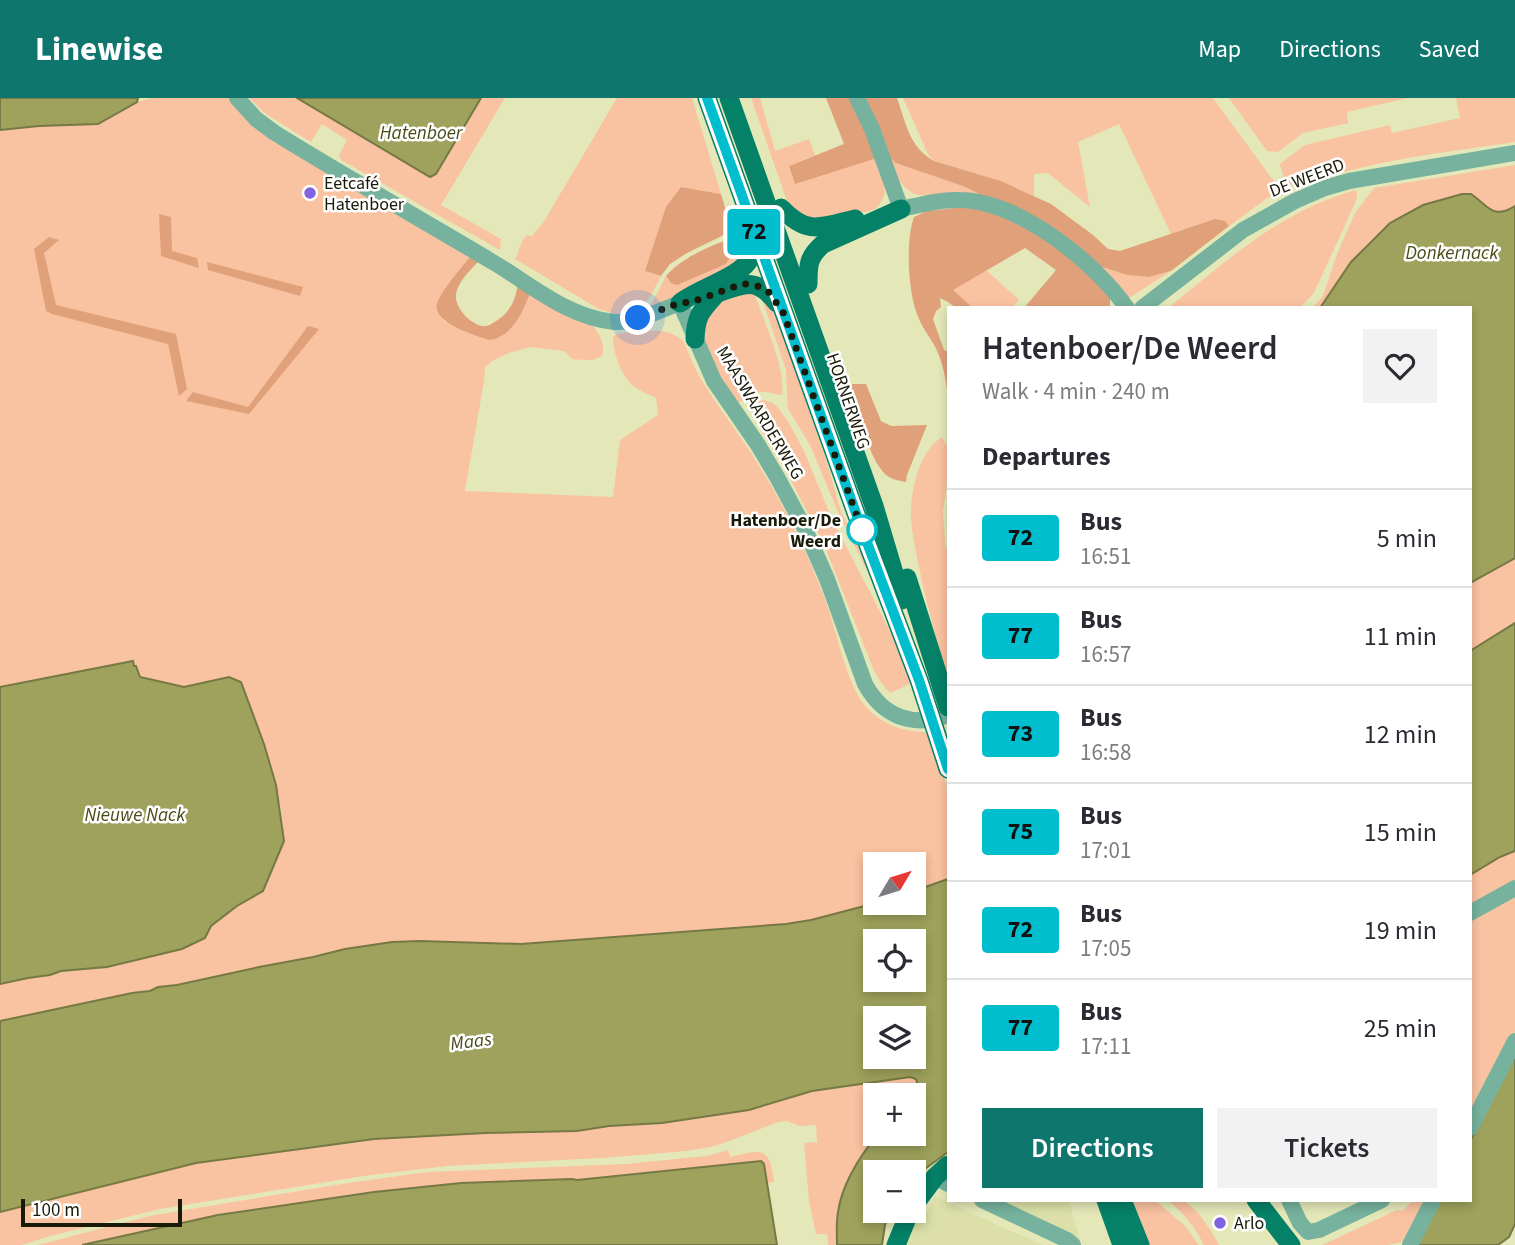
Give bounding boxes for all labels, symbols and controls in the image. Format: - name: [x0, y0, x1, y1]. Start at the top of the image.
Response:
- text: Linewise: [35, 26, 163, 73]
- text: Map: [1198, 32, 1241, 67]
- text: Directions: [1279, 32, 1381, 67]
- text: Saved: [1419, 32, 1480, 67]
- water label: Hatenboer: [380, 120, 464, 147]
- street label: DE WEERD: [1266, 152, 1348, 204]
- place label: Eetcafé Hatenboer: [324, 171, 405, 217]
- marker: Eetcafé Hatenboer: [302, 185, 318, 201]
- line badge: 72: [722, 209, 786, 255]
- text: 72: [741, 214, 767, 249]
- water label: Donkernack: [1406, 240, 1499, 267]
- your location: [620, 300, 655, 335]
- text: Hatenboer/De Weerd: [982, 325, 1278, 372]
- button: heart: [1363, 329, 1437, 403]
- street label: MAASWAARDERWEG: [710, 342, 810, 484]
- street label: HORNERWEG: [820, 350, 876, 452]
- text: Walk · 4 min · 240 m: [982, 375, 1170, 408]
- text: Departures: [982, 438, 1110, 475]
- text: Bus: [1080, 503, 1122, 540]
- place label: Hatenboer/De Weerd: [730, 508, 841, 554]
- marker: Hatenboer/De Weerd: [847, 515, 877, 545]
- text: 72: [1008, 520, 1033, 555]
- text: 5 min: [1377, 520, 1437, 557]
- text: 16:51: [1080, 540, 1131, 573]
- text: Bus: [1080, 601, 1122, 638]
- text: 77: [1008, 618, 1033, 653]
- text: 11 min: [1364, 618, 1437, 655]
- text: 16:57: [1080, 638, 1131, 671]
- text: Bus: [1080, 699, 1122, 736]
- text: 73: [1008, 716, 1033, 751]
- text: 12 min: [1364, 716, 1437, 753]
- text: 16:58: [1080, 736, 1131, 769]
- text: Bus: [1080, 797, 1122, 834]
- water label: Nieuwe Nack: [85, 802, 186, 829]
- text: 75: [1008, 814, 1033, 849]
- text: 15 min: [1364, 814, 1437, 851]
- text: 17:01: [1080, 834, 1131, 867]
- north arrow: [863, 852, 926, 915]
- map controls: [863, 852, 926, 1223]
- text: Bus: [1080, 895, 1122, 932]
- text: 72: [1008, 912, 1033, 947]
- text: 19 min: [1364, 912, 1437, 949]
- button: locate: [863, 929, 926, 992]
- text: 17:05: [1080, 932, 1131, 965]
- text: Bus: [1080, 993, 1122, 1030]
- button: layers: [863, 1006, 926, 1069]
- text: 77: [1008, 1010, 1033, 1045]
- text: 25 min: [1364, 1010, 1437, 1047]
- water label: Maas: [449, 1026, 494, 1058]
- text: 17:11: [1080, 1030, 1131, 1063]
- button: +: [863, 1083, 926, 1146]
- button: Directions: [982, 1108, 1203, 1188]
- button: Tickets: [1217, 1108, 1437, 1188]
- button: −: [863, 1160, 926, 1223]
- scale bar: [21, 1196, 182, 1228]
- text: 100 m: [32, 1197, 80, 1224]
- place label: Arlo: [1234, 1211, 1264, 1236]
- marker: Arlo: [1212, 1215, 1228, 1231]

